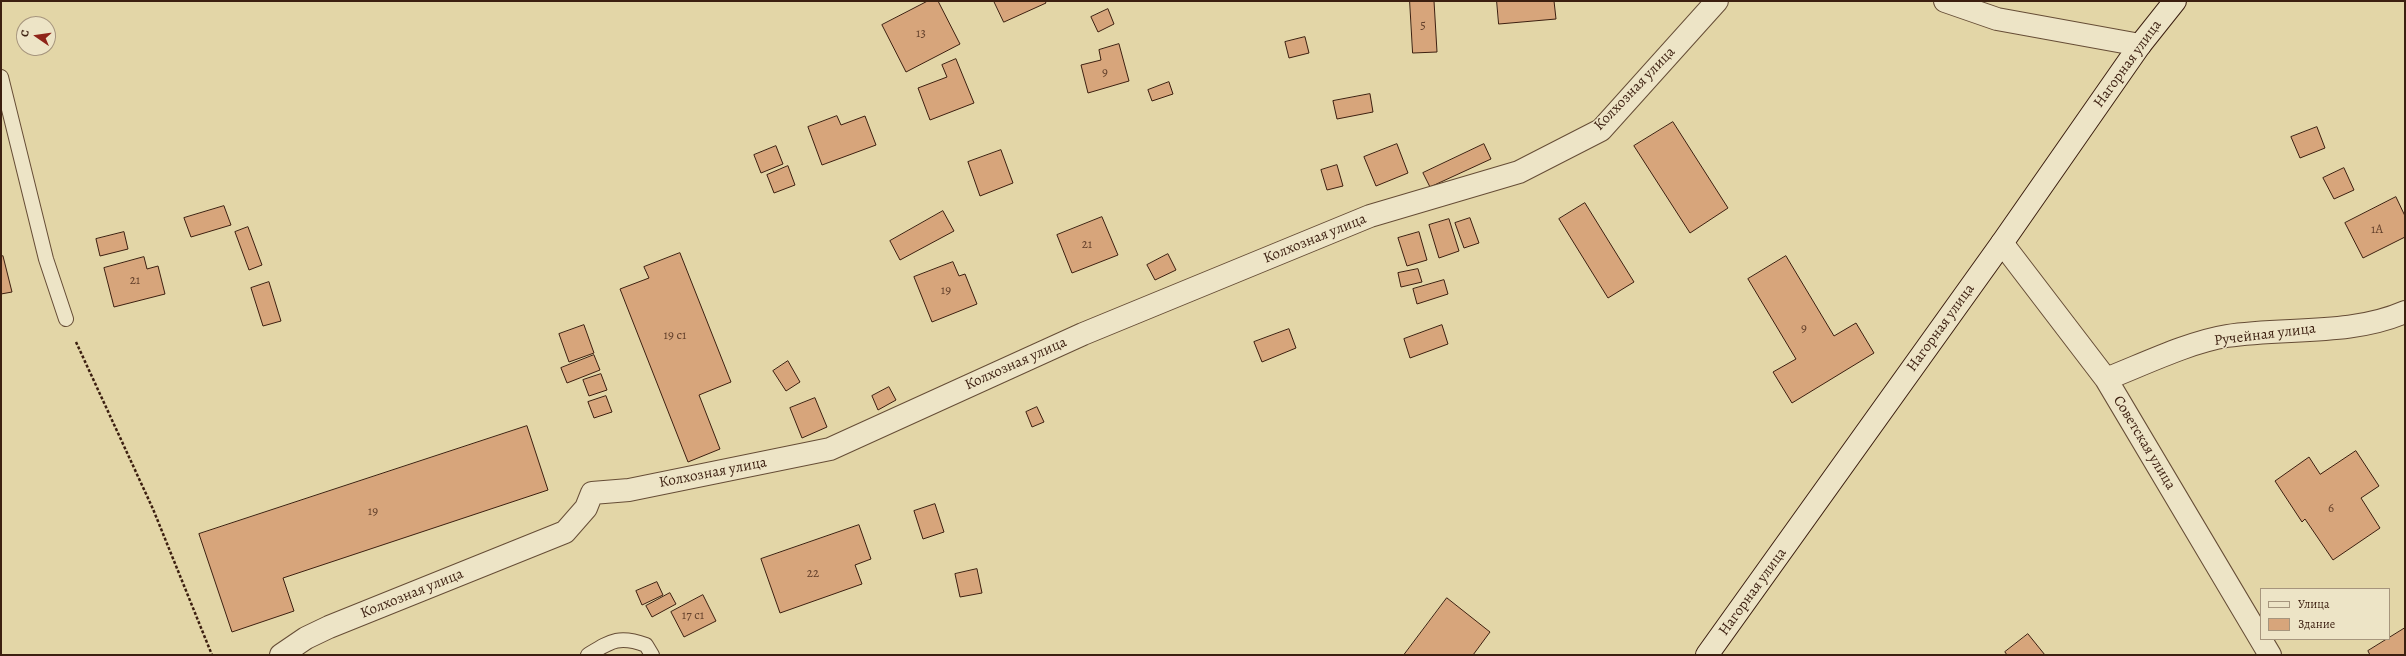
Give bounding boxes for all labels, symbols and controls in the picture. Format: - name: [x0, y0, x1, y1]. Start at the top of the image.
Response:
- north arrow: [16, 16, 56, 56]
- street label: Нагорная улица: [2090, 17, 2166, 111]
- house number: 5: [1420, 18, 1426, 34]
- house number: 13: [916, 26, 926, 42]
- text: С: [17, 28, 33, 38]
- street label: Колхозная улица: [1591, 43, 1679, 135]
- house number: 9: [1102, 65, 1108, 81]
- street label: Колхозная улица: [1261, 210, 1369, 268]
- house number: 1А: [2371, 222, 2383, 238]
- house number: 21: [1082, 237, 1092, 253]
- house number: 21: [130, 273, 140, 289]
- street label: Нагорная улица: [1903, 281, 1979, 375]
- house number: 19: [941, 283, 951, 299]
- street label: Ручейная улица: [2213, 320, 2317, 350]
- house number: 9: [1801, 321, 1807, 337]
- house number: 19 с1: [663, 328, 687, 344]
- street label: Колхозная улица: [962, 334, 1070, 394]
- street label: Советская улица: [2109, 393, 2179, 493]
- street label: Колхозная улица: [658, 454, 768, 492]
- house number: 6: [2328, 501, 2334, 517]
- house number: 19: [368, 504, 378, 520]
- street label: Нагорная улица: [1715, 545, 1791, 639]
- street label: Колхозная улица: [358, 565, 466, 623]
- house number: 22: [807, 566, 819, 582]
- legend: [2260, 588, 2390, 640]
- text: Улица: [2298, 596, 2329, 612]
- house number: 17 с1: [682, 608, 704, 624]
- text: Здание: [2298, 616, 2335, 632]

